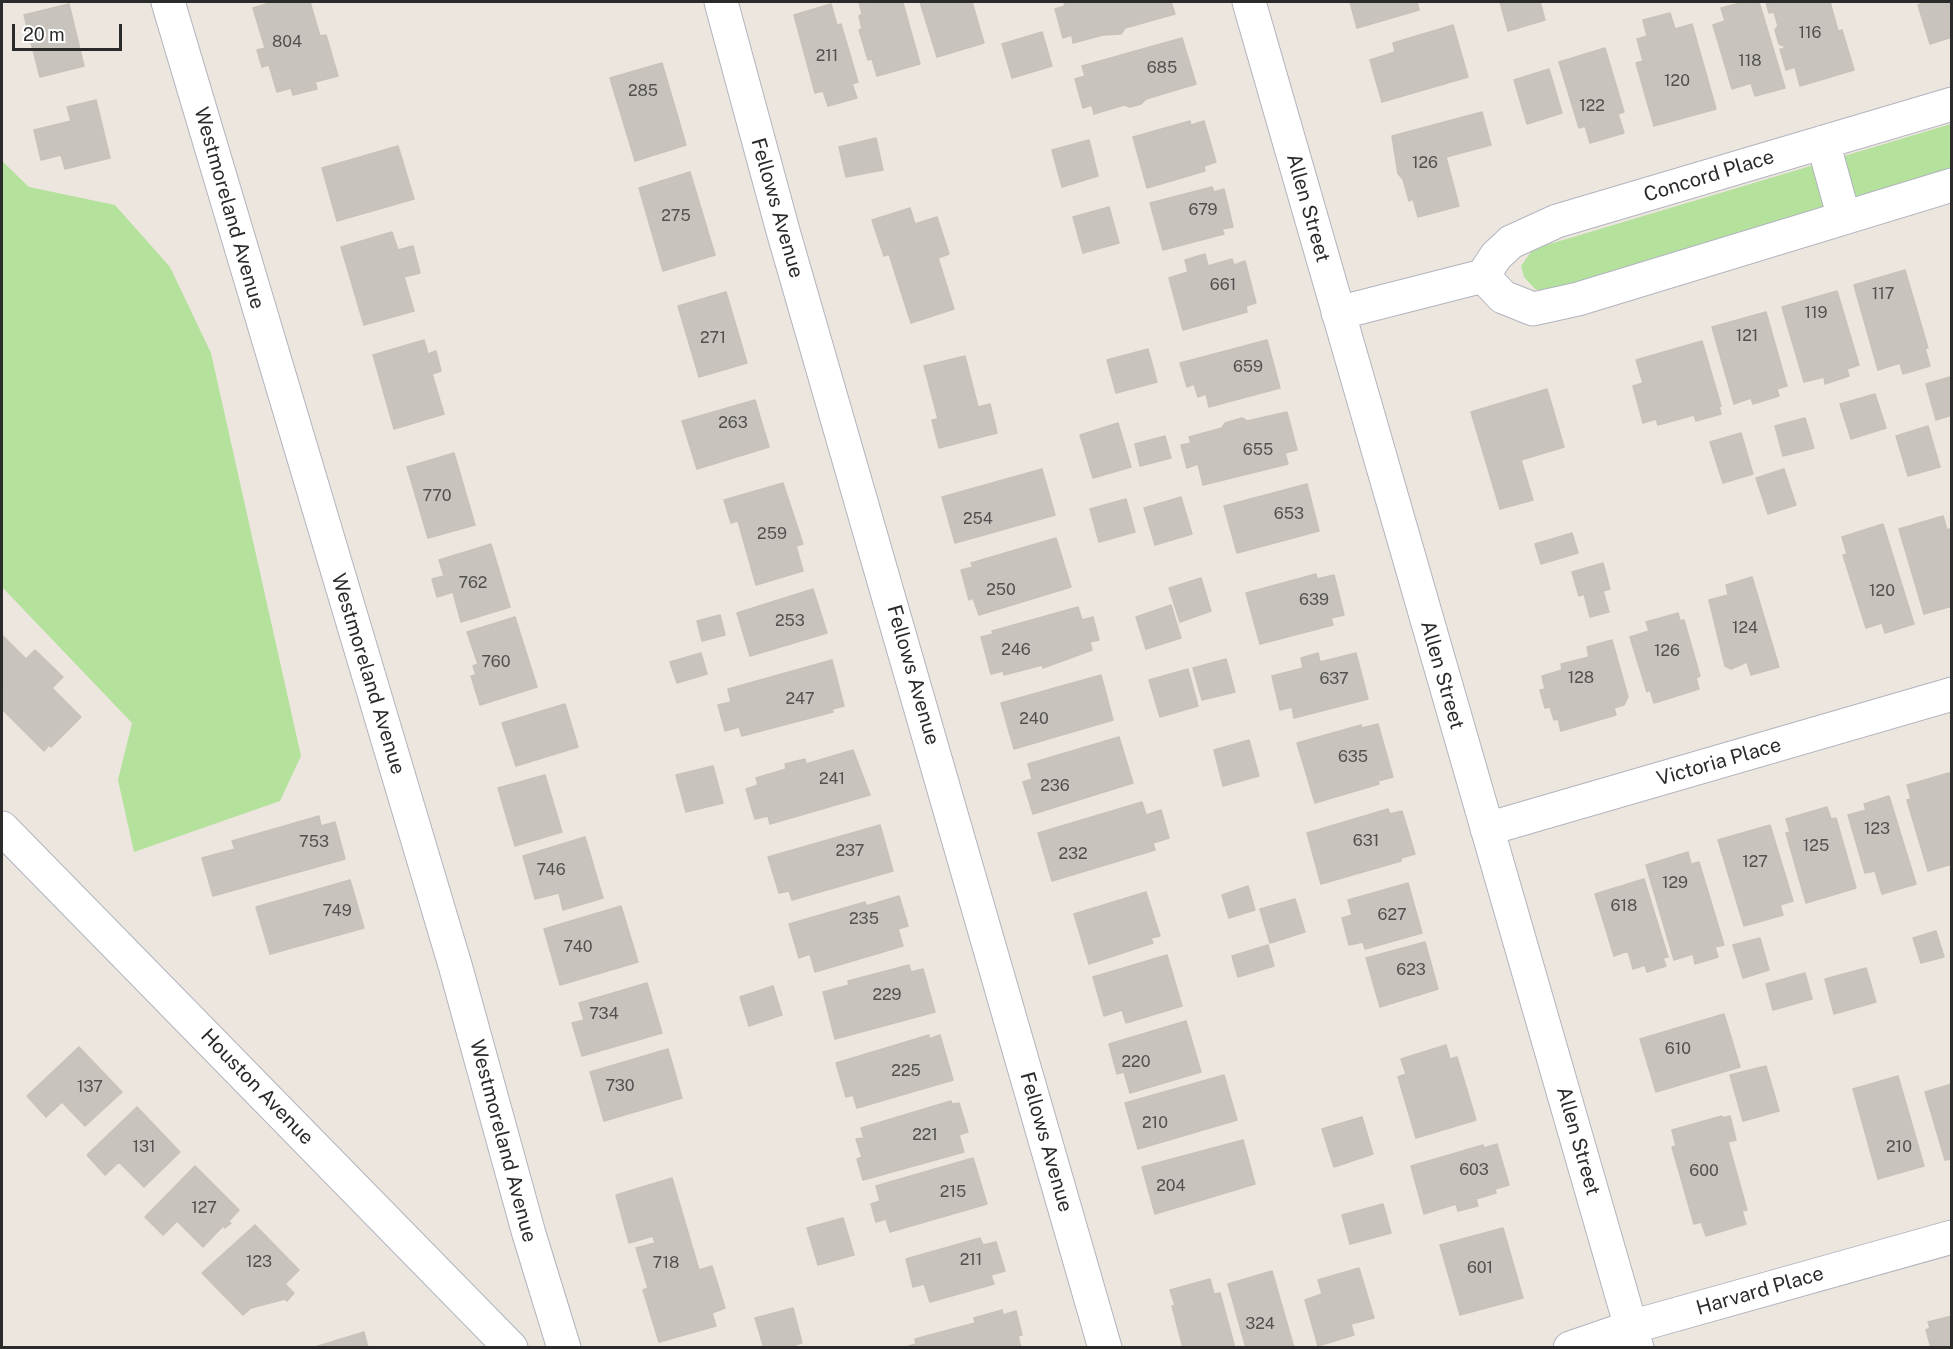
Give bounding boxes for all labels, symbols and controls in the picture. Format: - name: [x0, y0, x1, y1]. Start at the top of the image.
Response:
- scale bar: [15, 12, 124, 50]
- house number: 116: [1799, 23, 1821, 43]
- text: 20 m: [23, 24, 65, 45]
- house number: 804: [272, 32, 302, 52]
- house number: 211: [816, 46, 838, 66]
- house number: 118: [1738, 51, 1762, 71]
- house number: 685: [1147, 58, 1177, 78]
- house number: 120: [1664, 71, 1690, 91]
- house number: 285: [628, 81, 658, 101]
- house number: 122: [1579, 96, 1605, 116]
- street label: Westmoreland Avenue: [189, 104, 269, 312]
- street label: Fellows Avenue: [746, 135, 808, 281]
- street label: Concord Place: [1641, 145, 1777, 207]
- street label: Allen Street: [1281, 151, 1335, 265]
- house number: 126: [1412, 153, 1438, 173]
- house number: 679: [1189, 200, 1217, 220]
- house number: 275: [661, 206, 691, 226]
- house number: 661: [1210, 275, 1236, 295]
- house number: 117: [1872, 284, 1894, 304]
- house number: 119: [1804, 303, 1828, 323]
- house number: 121: [1736, 326, 1758, 346]
- house number: 271: [700, 328, 726, 348]
- house number: 659: [1233, 357, 1263, 377]
- house number: 263: [718, 413, 748, 433]
- house number: 655: [1243, 440, 1273, 460]
- house number: 770: [423, 486, 451, 506]
- house number: 653: [1274, 504, 1304, 524]
- house number: 254: [963, 509, 993, 529]
- house number: 259: [757, 524, 787, 544]
- street label: Westmoreland Avenue: [326, 571, 410, 777]
- house number: 762: [459, 573, 487, 593]
- house number: 250: [986, 580, 1016, 600]
- house number: 120: [1869, 581, 1895, 601]
- house number: 639: [1299, 590, 1329, 610]
- street label: Fellows Avenue: [882, 602, 944, 748]
- house number: 253: [775, 611, 805, 631]
- street label: Allen Street: [1415, 618, 1469, 732]
- house number: 124: [1732, 618, 1758, 638]
- house number: 246: [1001, 640, 1031, 660]
- house number: 126: [1654, 641, 1680, 661]
- house number: 760: [482, 652, 510, 672]
- house number: 128: [1568, 668, 1594, 688]
- house number: 637: [1319, 669, 1349, 689]
- house number: 247: [785, 689, 815, 709]
- house number: 240: [1019, 709, 1049, 729]
- street label: Victoria Place: [1654, 733, 1784, 791]
- house number: 635: [1338, 747, 1368, 767]
- house number: 241: [819, 769, 845, 789]
- house number: 236: [1040, 776, 1070, 796]
- house number: 123: [1864, 819, 1890, 839]
- house number: 631: [1353, 831, 1379, 851]
- house number: 753: [299, 832, 329, 852]
- house number: 125: [1803, 836, 1829, 856]
- house number: 237: [836, 841, 864, 861]
- house number: 232: [1058, 844, 1088, 864]
- house number: 127: [1742, 852, 1768, 872]
- house number: 746: [536, 860, 566, 880]
- house number: 129: [1662, 873, 1688, 893]
- house number: 618: [1611, 896, 1637, 916]
- house number: 749: [322, 901, 352, 921]
- house number: 627: [1377, 905, 1407, 925]
- house number: 235: [849, 909, 879, 929]
- house number: 740: [563, 937, 593, 957]
- house number: 623: [1396, 960, 1426, 980]
- house number: 229: [872, 985, 902, 1005]
- house number: 734: [589, 1004, 619, 1024]
- street label: Houston Avenue: [196, 1024, 318, 1150]
- street label: Westmoreland Avenue: [464, 1037, 542, 1245]
- house number: 610: [1665, 1039, 1691, 1059]
- house number: 220: [1122, 1052, 1150, 1072]
- house number: 225: [891, 1061, 921, 1081]
- street label: Fellows Avenue: [1015, 1069, 1077, 1215]
- house number: 730: [605, 1076, 635, 1096]
- house number: 137: [77, 1077, 103, 1097]
- street label: Allen Street: [1551, 1084, 1605, 1198]
- house number: 210: [1142, 1113, 1168, 1133]
- house number: 221: [912, 1125, 938, 1145]
- house number: 131: [132, 1137, 156, 1157]
- house number: 210: [1886, 1137, 1912, 1157]
- house number: 603: [1459, 1160, 1489, 1180]
- house number: 600: [1689, 1161, 1719, 1181]
- house number: 204: [1156, 1176, 1186, 1196]
- house number: 215: [940, 1182, 966, 1202]
- house number: 127: [191, 1198, 217, 1218]
- house number: 211: [960, 1250, 982, 1270]
- house number: 123: [246, 1252, 272, 1272]
- house number: 718: [653, 1253, 679, 1273]
- house number: 601: [1467, 1258, 1493, 1278]
- street label: Harvard Place: [1693, 1261, 1827, 1321]
- house number: 324: [1245, 1314, 1275, 1334]

